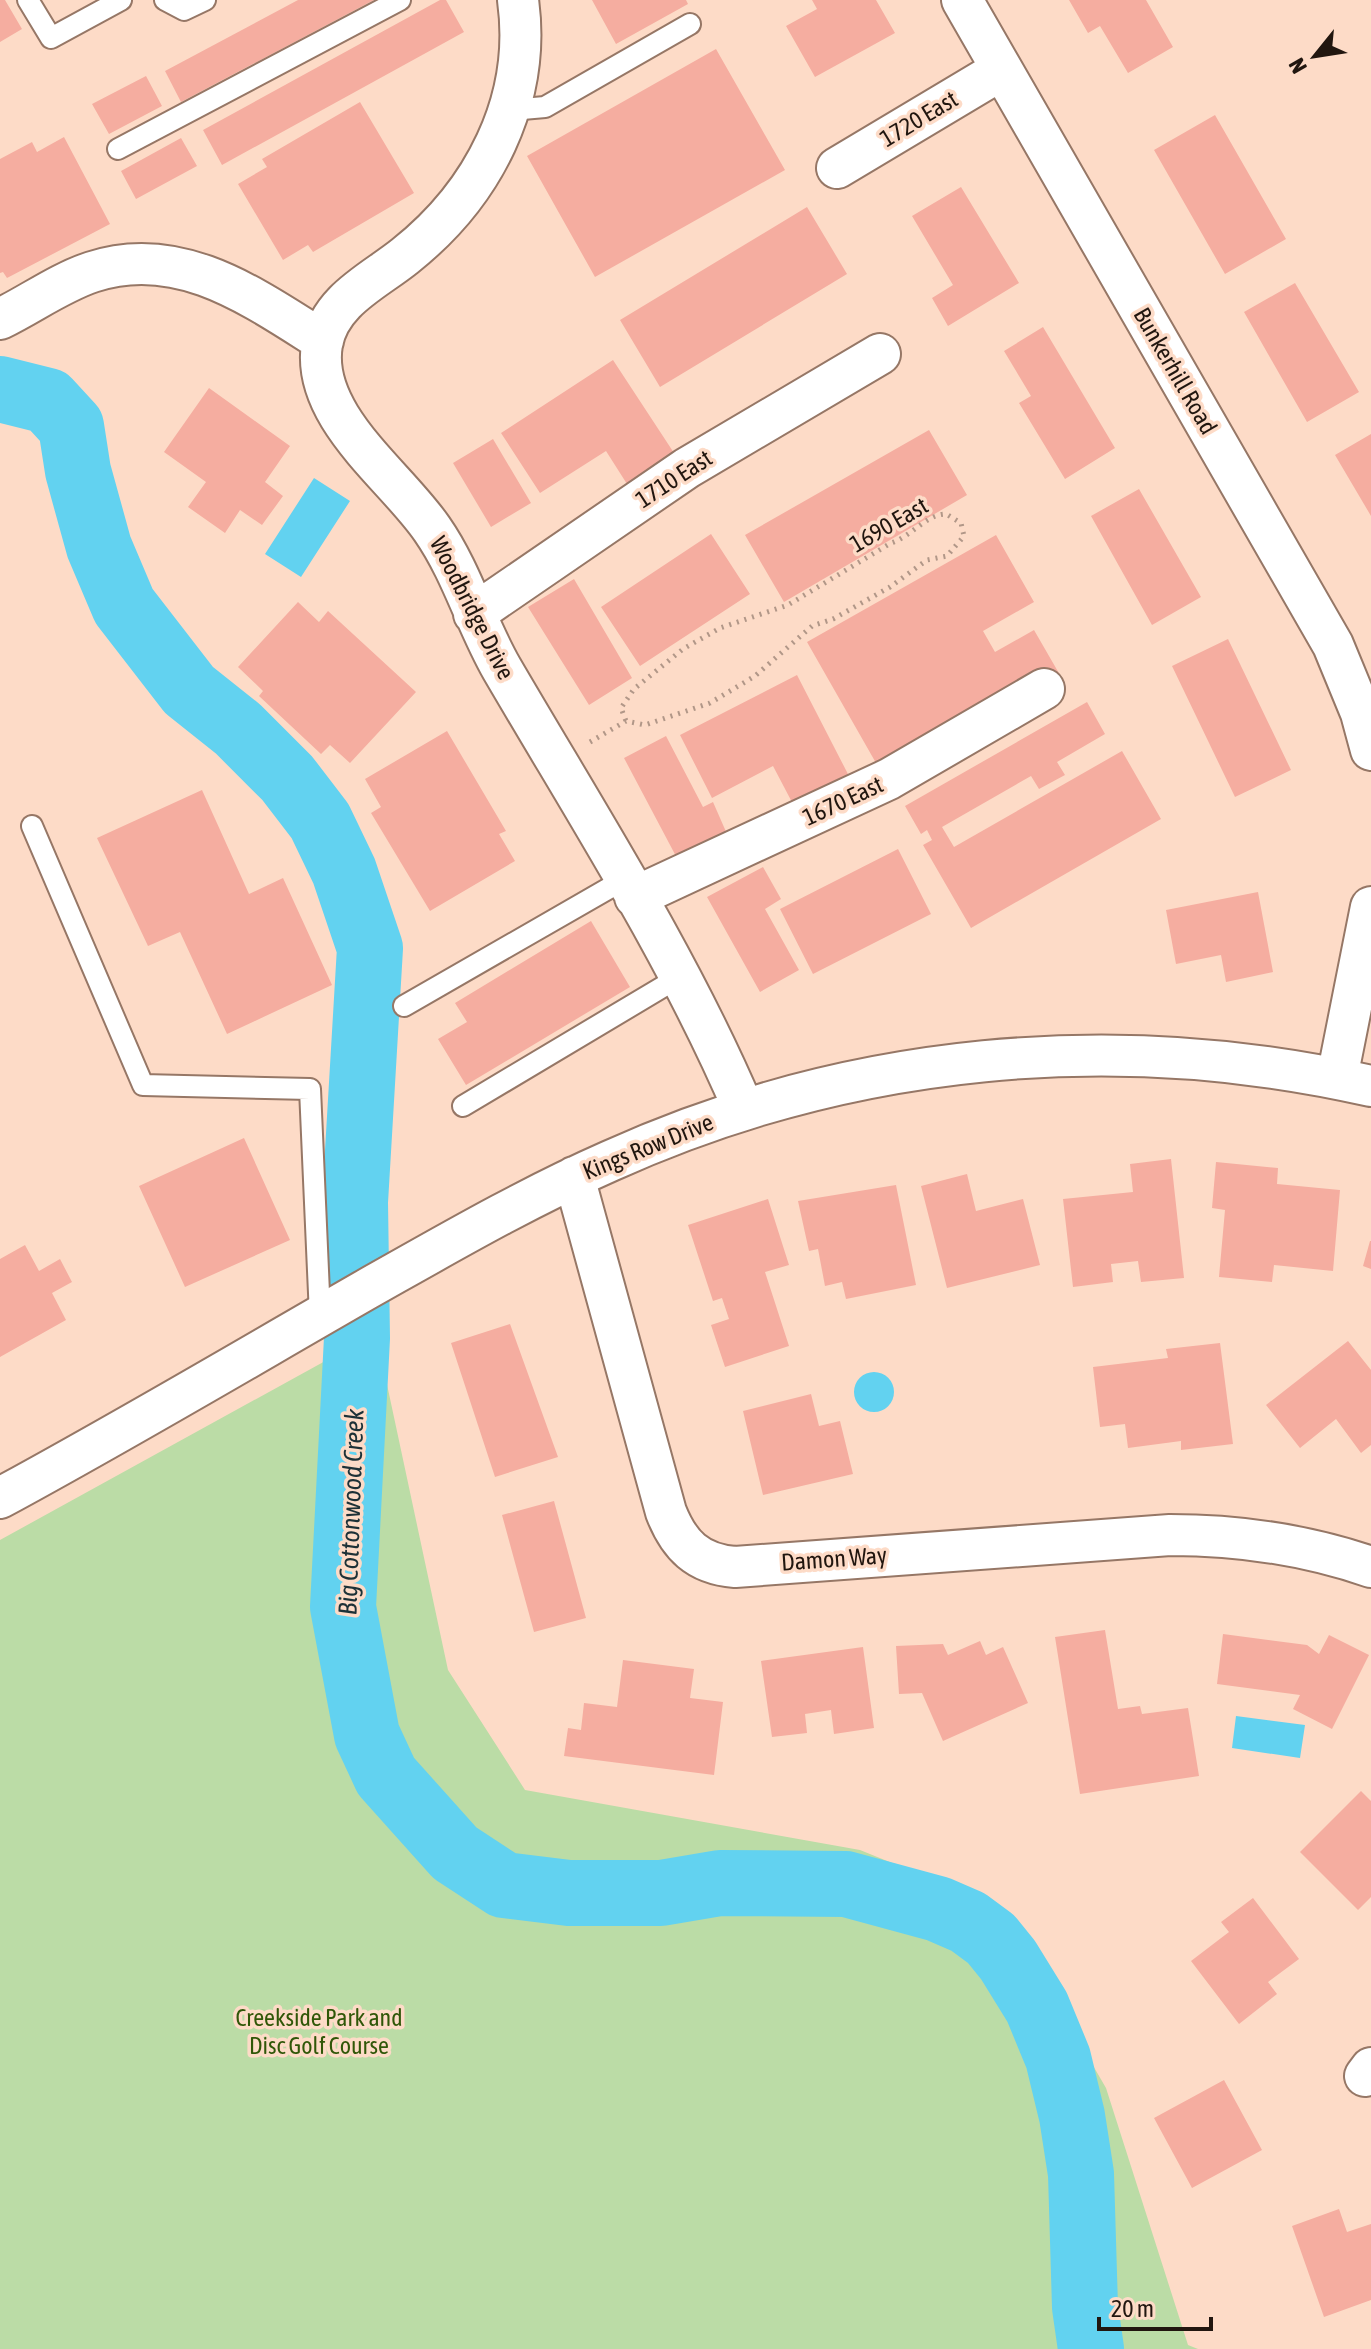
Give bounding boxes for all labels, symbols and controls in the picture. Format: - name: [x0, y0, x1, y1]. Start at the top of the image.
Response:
- north arrow: [1275, 16, 1355, 96]
- text: N: [1283, 54, 1312, 78]
- street label: 1720 East: [875, 85, 962, 152]
- street label: Bunkerhill Road: [1128, 303, 1223, 439]
- street label: 1710 East: [631, 444, 717, 513]
- street label: 1690 East: [845, 492, 932, 558]
- street label: Woodbridge Drive: [425, 532, 520, 684]
- street label: 1670 East: [798, 770, 887, 831]
- street label: Kings Row Drive: [579, 1108, 717, 1185]
- water label: Big Cottonwood Creek: [332, 1408, 370, 1616]
- street label: Damon Way: [780, 1541, 888, 1576]
- park label: Creekside Park and Disc Golf Course: [235, 2004, 403, 2059]
- scale bar: [1099, 2281, 1211, 2331]
- text: 20 m: [1111, 2295, 1154, 2322]

